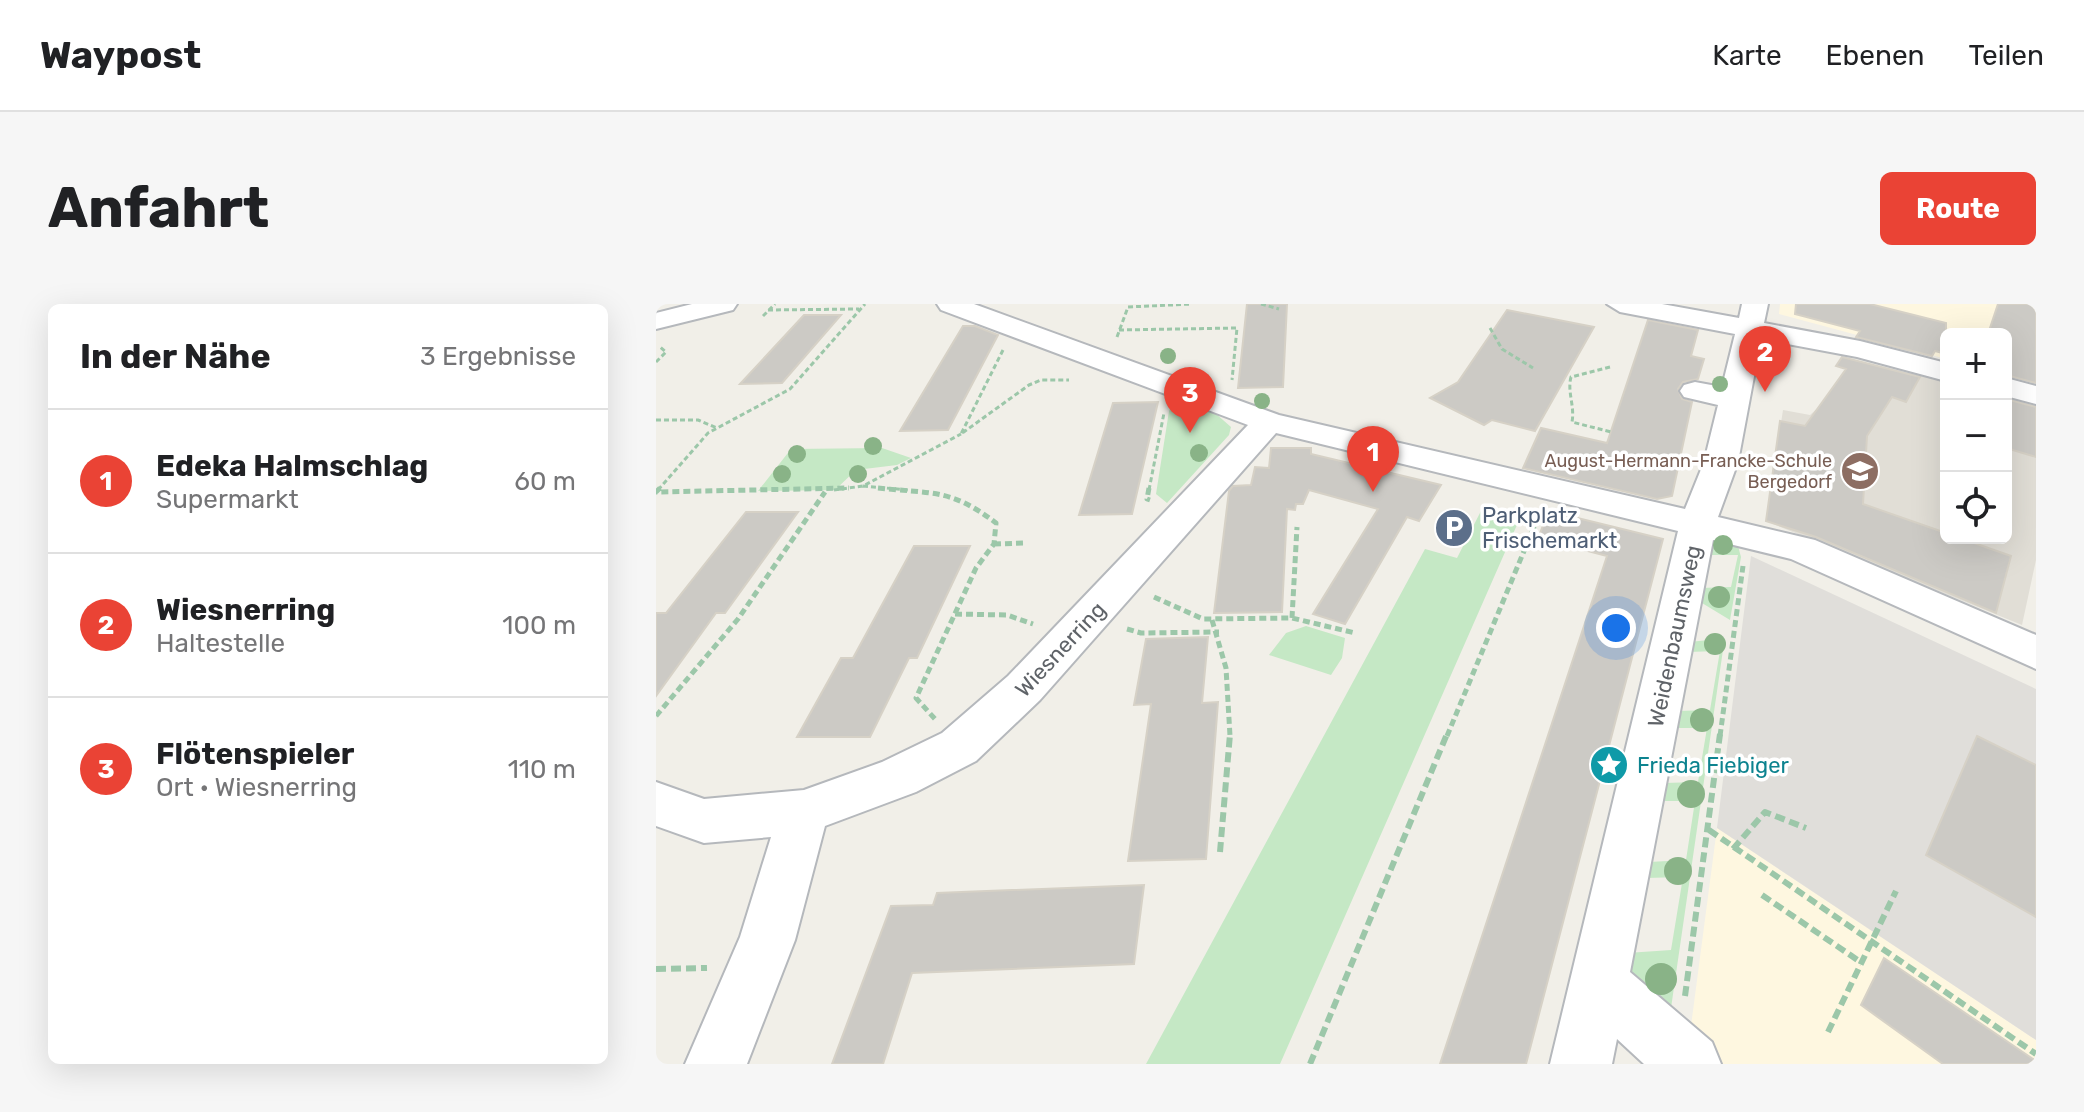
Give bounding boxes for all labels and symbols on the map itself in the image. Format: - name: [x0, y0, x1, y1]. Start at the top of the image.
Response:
- pin: 2: [1739, 326, 1791, 392]
- pin: 3: [1164, 367, 1216, 433]
- pin: 1: [1347, 426, 1399, 492]
- place label: August-Hermann-Francke-Schule Bergedorf: [1544, 450, 1832, 493]
- school or university icon: August-Hermann-Francke-Schule Bergedorf: [1839, 450, 1881, 492]
- place label: Parkplatz Frischemarkt: [1482, 502, 1618, 554]
- parking icon: Parkplatz Frischemarkt: [1433, 507, 1475, 549]
- street label: Weidenbaumsweg: [1642, 543, 1707, 730]
- street label: Wiesnerring: [1009, 596, 1111, 703]
- your location: [1596, 608, 1636, 648]
- place icon: Frieda Fiebiger: [1588, 744, 1630, 786]
- place label: Frieda Fiebiger: [1637, 752, 1790, 779]

